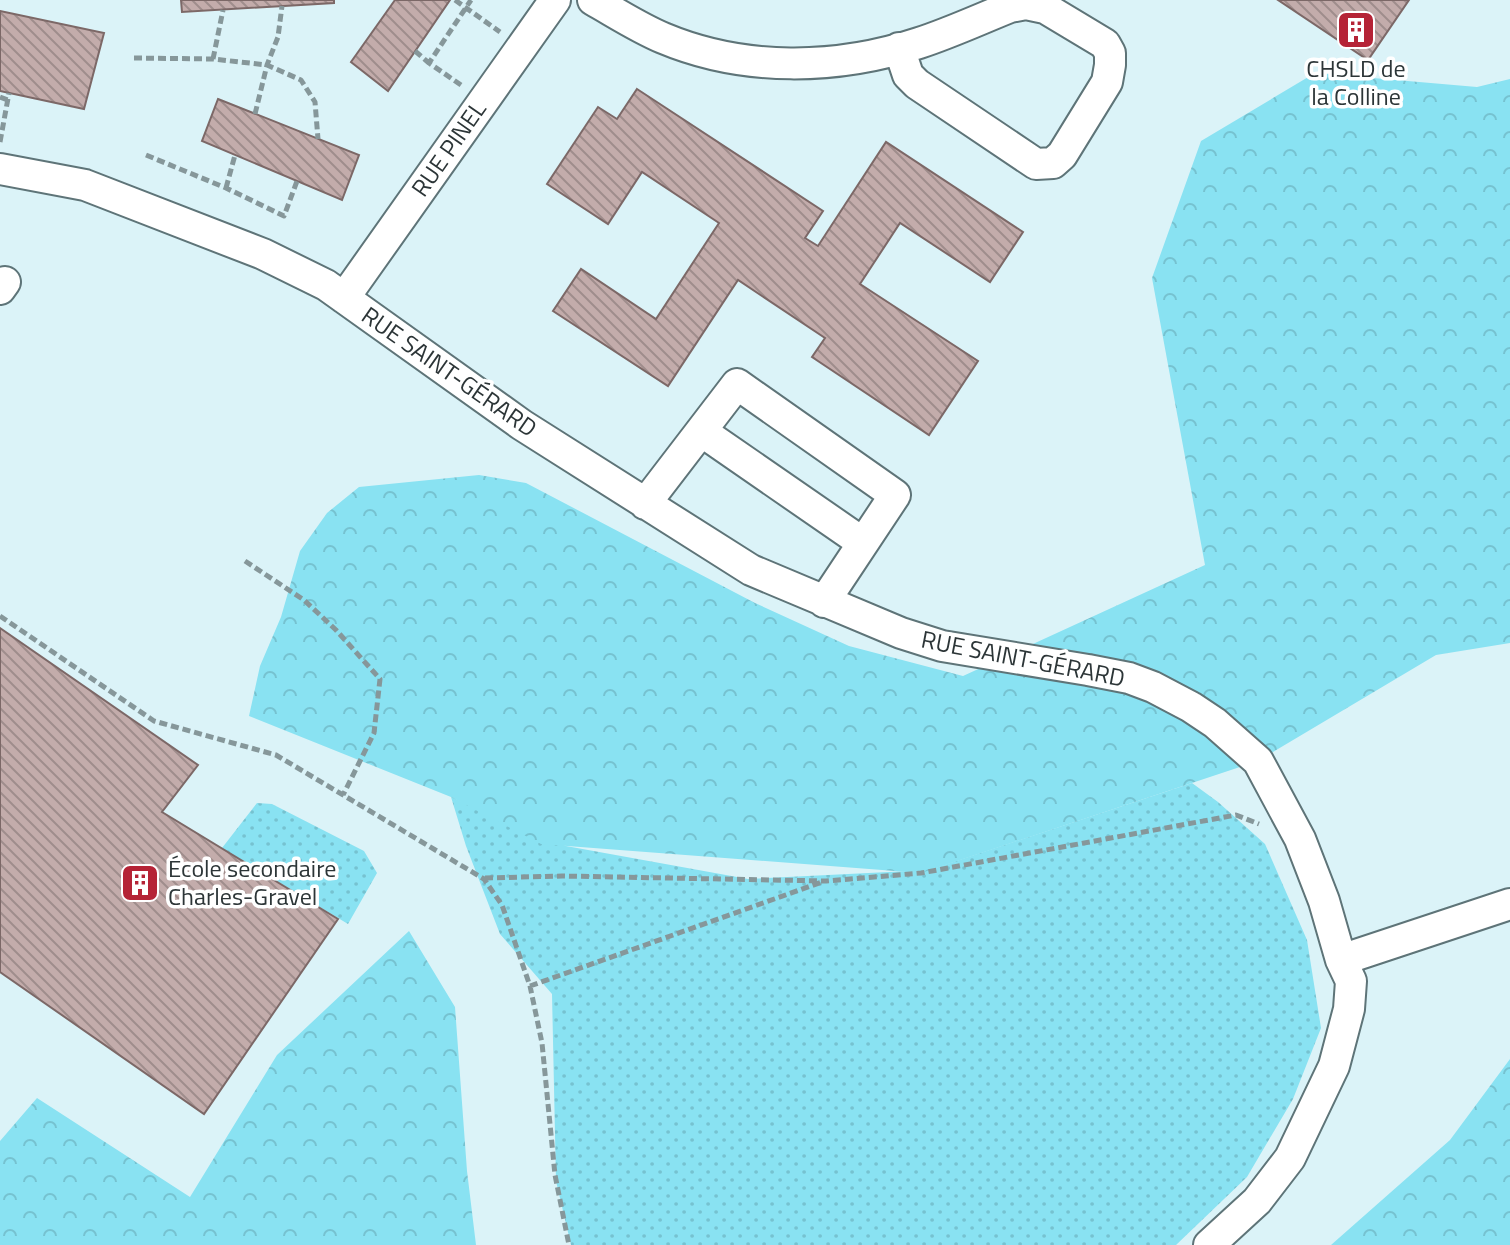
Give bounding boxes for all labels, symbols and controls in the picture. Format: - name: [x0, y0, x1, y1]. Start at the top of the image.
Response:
- building icon: CHSLD de la Colline: [1335, 9, 1377, 51]
- place label: CHSLD de la Colline: [1306, 50, 1406, 114]
- street label: RUE PINEL: [402, 93, 495, 204]
- street label: RUE SAINT-GÉRARD: [355, 297, 545, 445]
- street label: RUE SAINT-GÉRARD: [918, 621, 1128, 695]
- place label: École secondaire Charles-Gravel: [168, 850, 336, 914]
- building icon: École secondaire Charles-Gravel: [119, 862, 161, 904]

